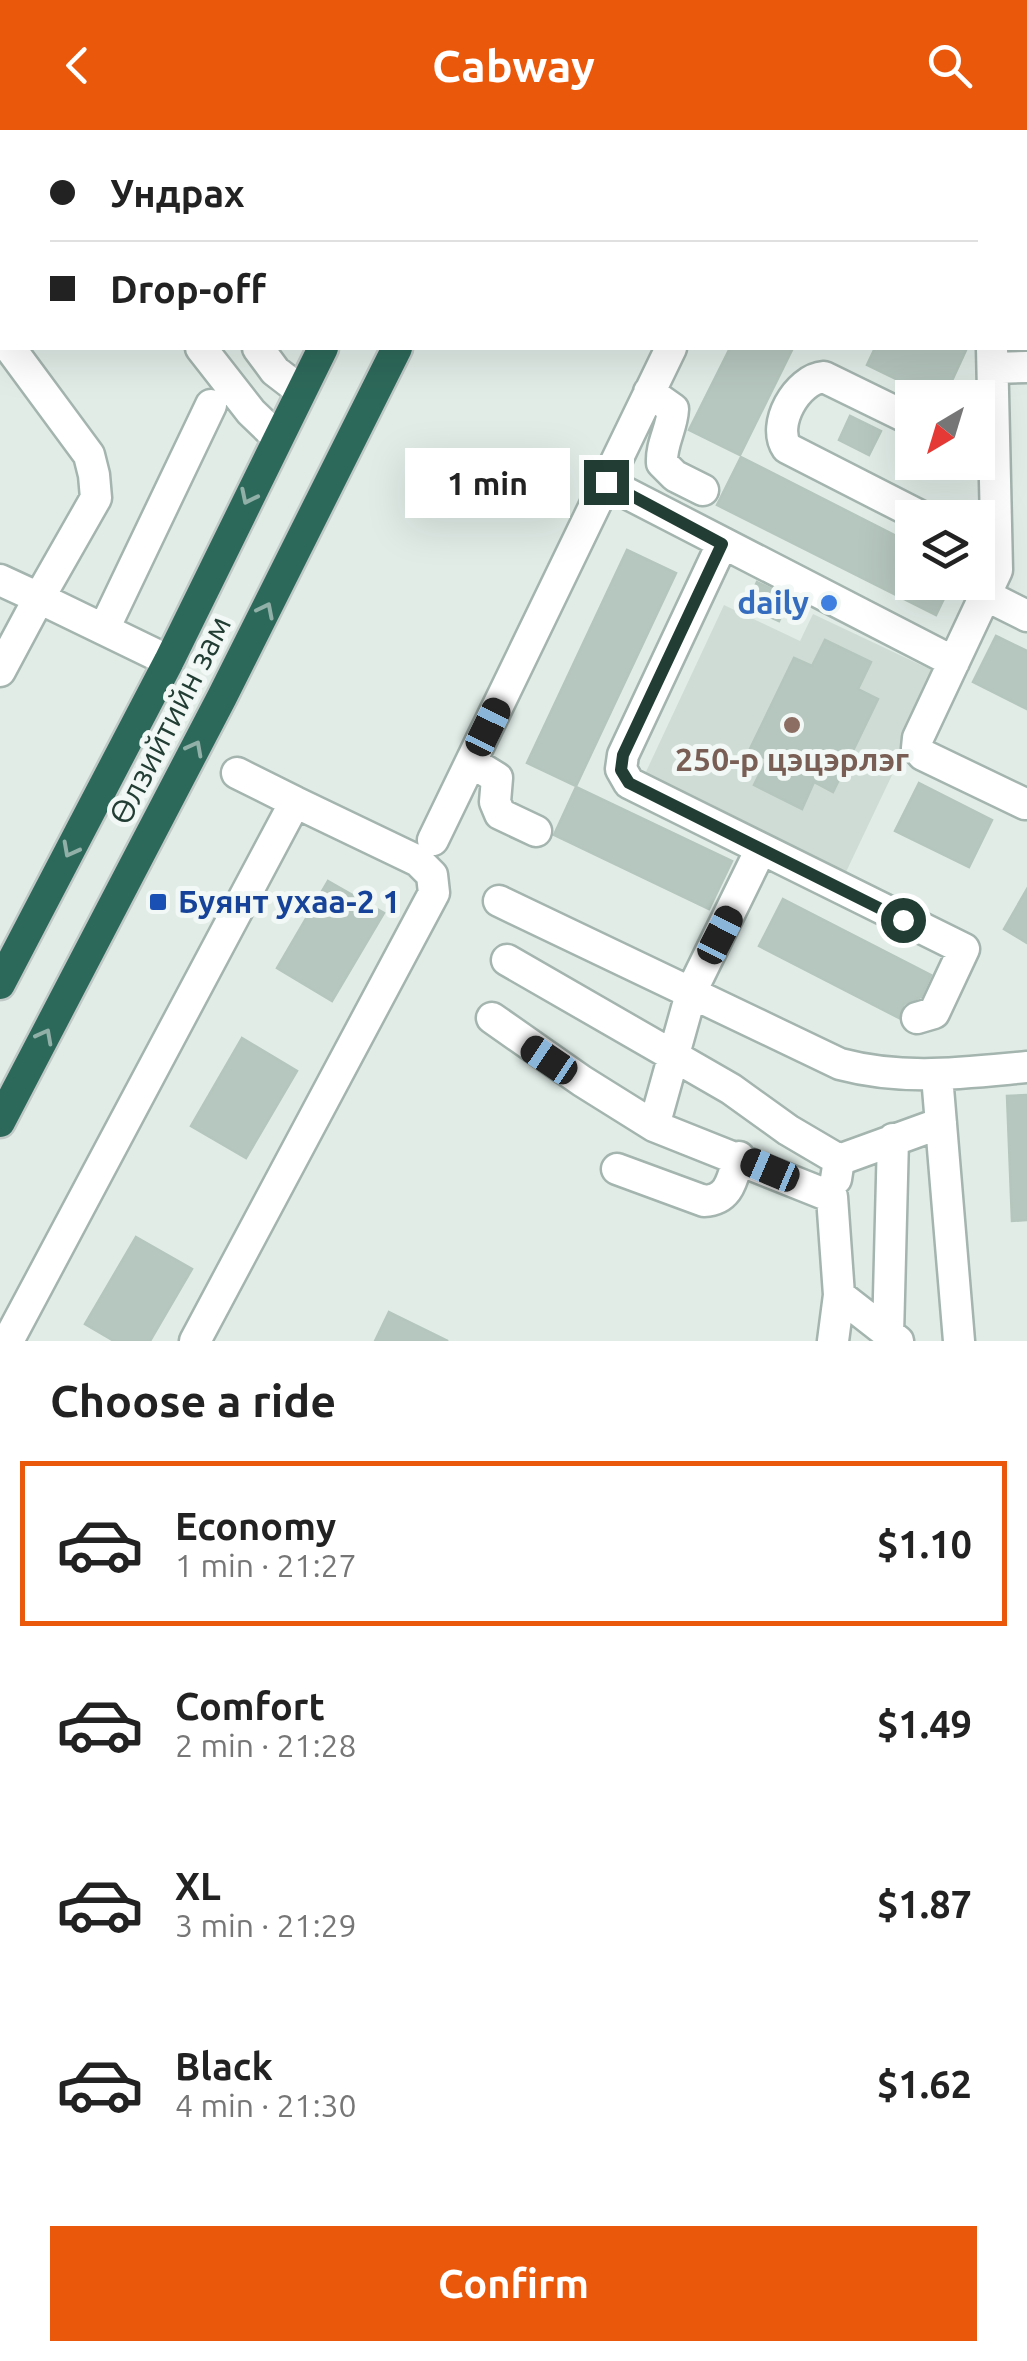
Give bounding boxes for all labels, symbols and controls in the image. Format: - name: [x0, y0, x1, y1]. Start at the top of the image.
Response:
- icon: back: [50, 38, 105, 93]
- icon: search: [922, 38, 977, 93]
- text: Cabway: [432, 40, 595, 91]
- text: Ундрах: [110, 172, 245, 214]
- text: Drop-off: [110, 268, 266, 310]
- north arrow: [895, 380, 995, 480]
- map controls: [895, 380, 995, 600]
- callout: 1 min: [406, 447, 571, 517]
- route end: [584, 460, 629, 505]
- text: 1 min: [447, 465, 528, 501]
- one-way arrow: [241, 487, 261, 505]
- button: layers: [895, 500, 995, 600]
- place label: daily: [737, 584, 809, 620]
- marker: daily: [818, 592, 840, 614]
- one-way arrow: [253, 602, 273, 620]
- street label: Өлзийтийн зам: [101, 609, 237, 830]
- car: [461, 693, 515, 761]
- marker: 250-р цэцэрлэг: [781, 714, 803, 736]
- one-way arrow: [183, 740, 203, 758]
- place label: 250-р цэцэрлэг: [675, 741, 909, 777]
- one-way arrow: [63, 839, 82, 857]
- place label: Буянт ухаа-2 1: [178, 883, 400, 919]
- marker: Буянт ухаа-2 1: [147, 891, 169, 913]
- route start: [881, 898, 926, 943]
- car: [693, 901, 747, 969]
- one-way arrow: [33, 1028, 53, 1046]
- car: [516, 1031, 582, 1089]
- car: [737, 1144, 803, 1196]
- text: Choose a ride: [50, 1375, 336, 1426]
- icon: car: [55, 1499, 145, 1589]
- text: Economy: [175, 1505, 336, 1547]
- text: $1.10: [877, 1523, 972, 1565]
- text: 1 min · 21:27: [175, 1547, 357, 1583]
- icon: car: [55, 1679, 145, 1769]
- text: Comfort: [175, 1685, 325, 1727]
- text: $1.49: [877, 1703, 972, 1745]
- text: 2 min · 21:28: [175, 1727, 357, 1763]
- icon: car: [55, 1859, 145, 1949]
- text: XL: [175, 1865, 221, 1907]
- text: $1.87: [877, 1883, 972, 1925]
- text: 3 min · 21:29: [175, 1907, 357, 1943]
- icon: car: [55, 2039, 145, 2129]
- text: Black: [175, 2045, 273, 2087]
- text: $1.62: [877, 2063, 972, 2105]
- text: 4 min · 21:30: [175, 2087, 357, 2123]
- button: Confirm: [50, 2226, 977, 2341]

